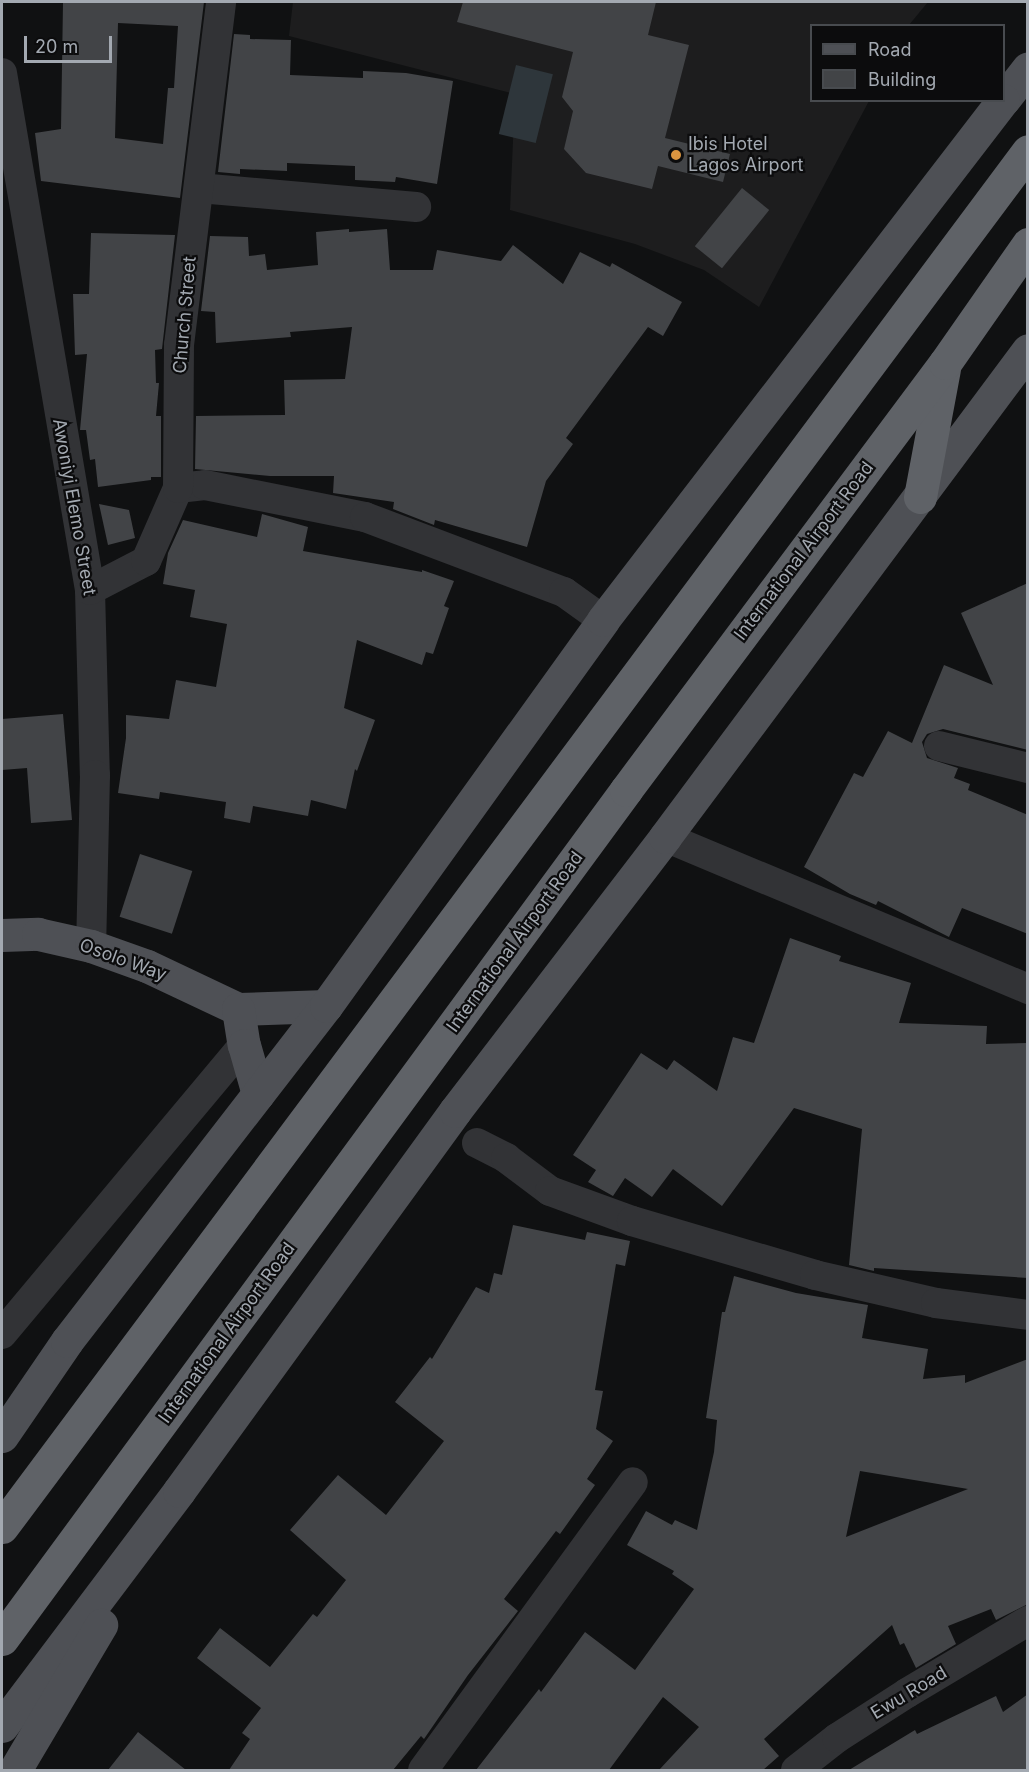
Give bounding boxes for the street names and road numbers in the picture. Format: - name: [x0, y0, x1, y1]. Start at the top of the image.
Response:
- street label: Church Street: [169, 255, 201, 375]
- street label: Awoniyi Elemo Street: [48, 417, 100, 597]
- street label: International Airport Road: [730, 458, 878, 644]
- street label: International Airport Road: [442, 848, 588, 1036]
- street label: Osolo Way: [77, 934, 169, 986]
- street label: International Airport Road: [154, 1239, 300, 1427]
- street label: Ewu Road: [867, 1662, 951, 1724]

